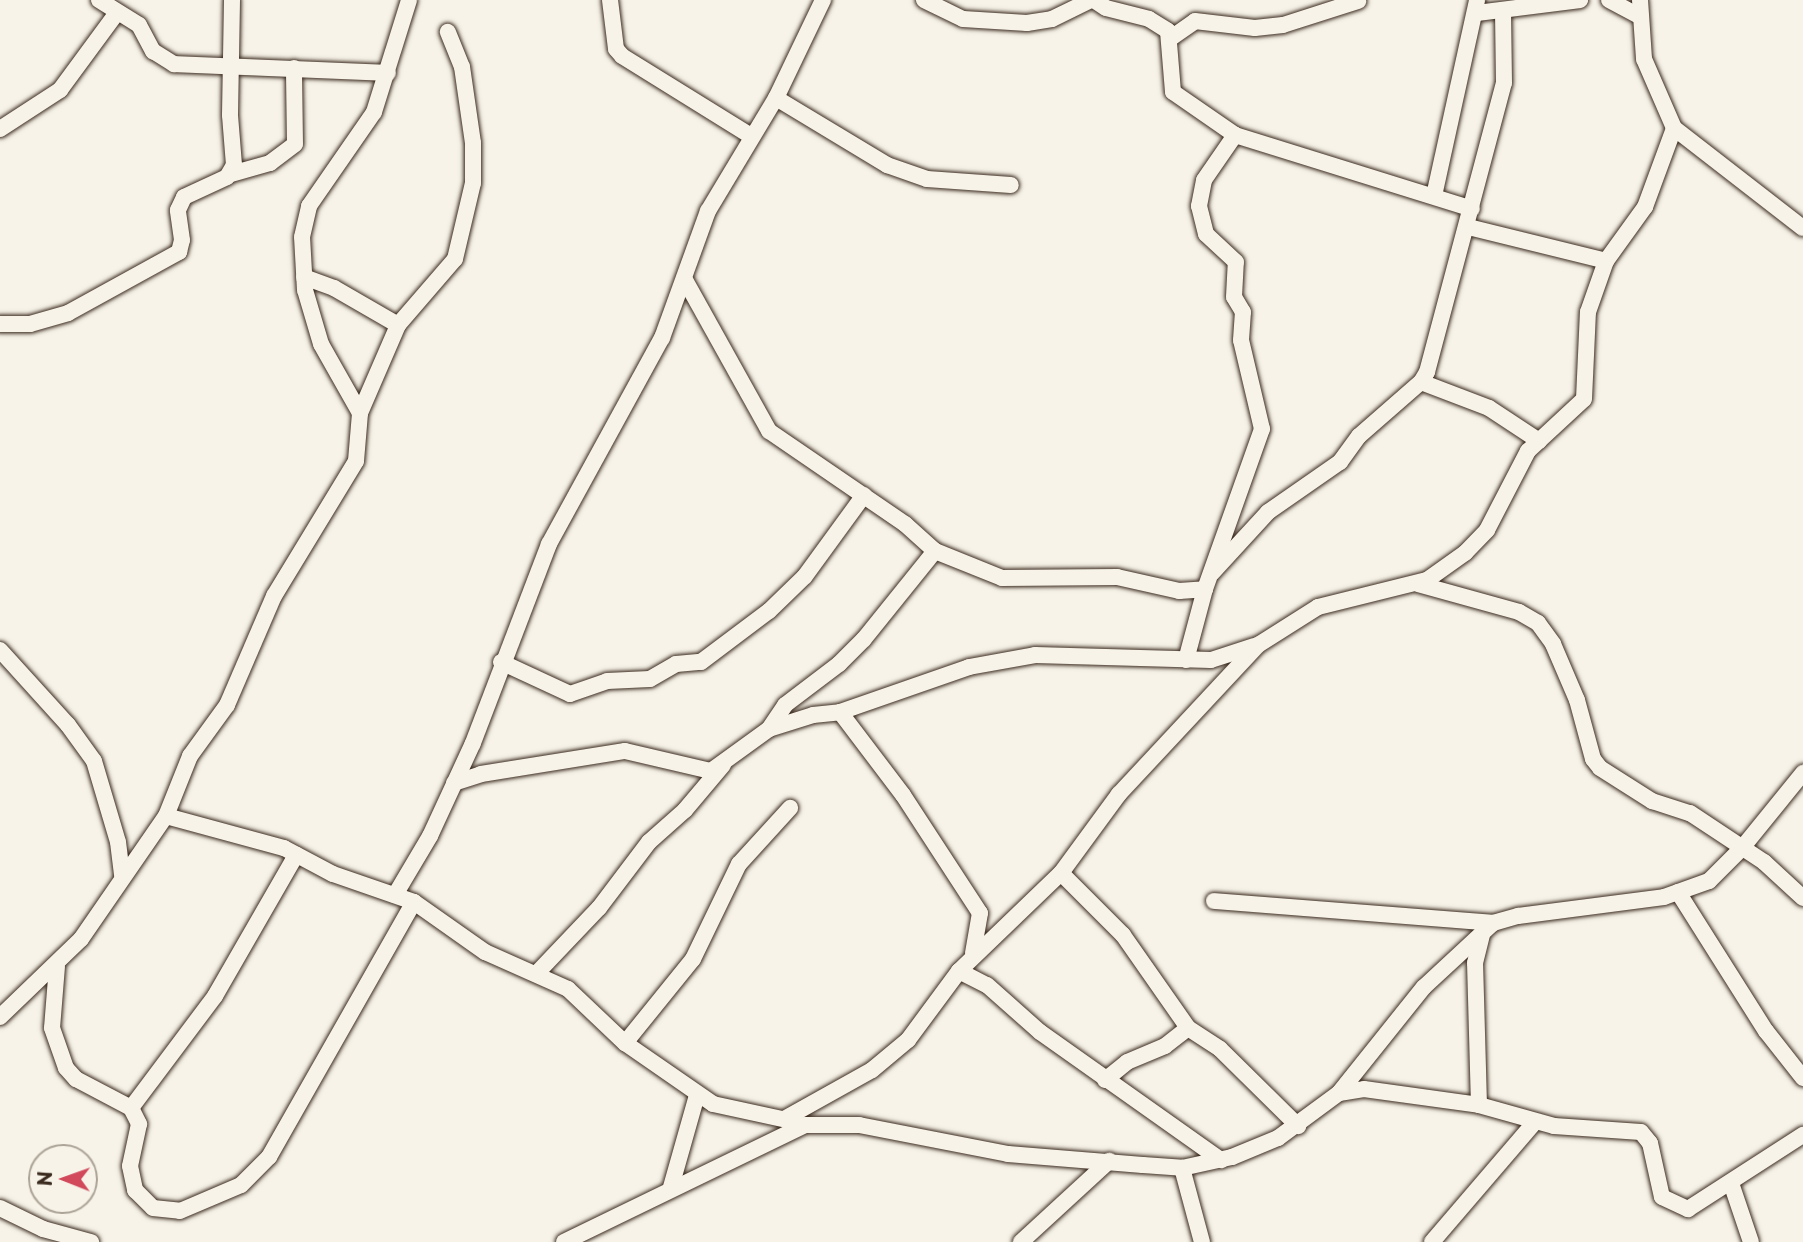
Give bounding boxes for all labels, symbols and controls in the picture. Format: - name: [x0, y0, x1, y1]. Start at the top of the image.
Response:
- north arrow: [28, 1144, 98, 1214]
- text: N: [30, 1171, 58, 1186]

